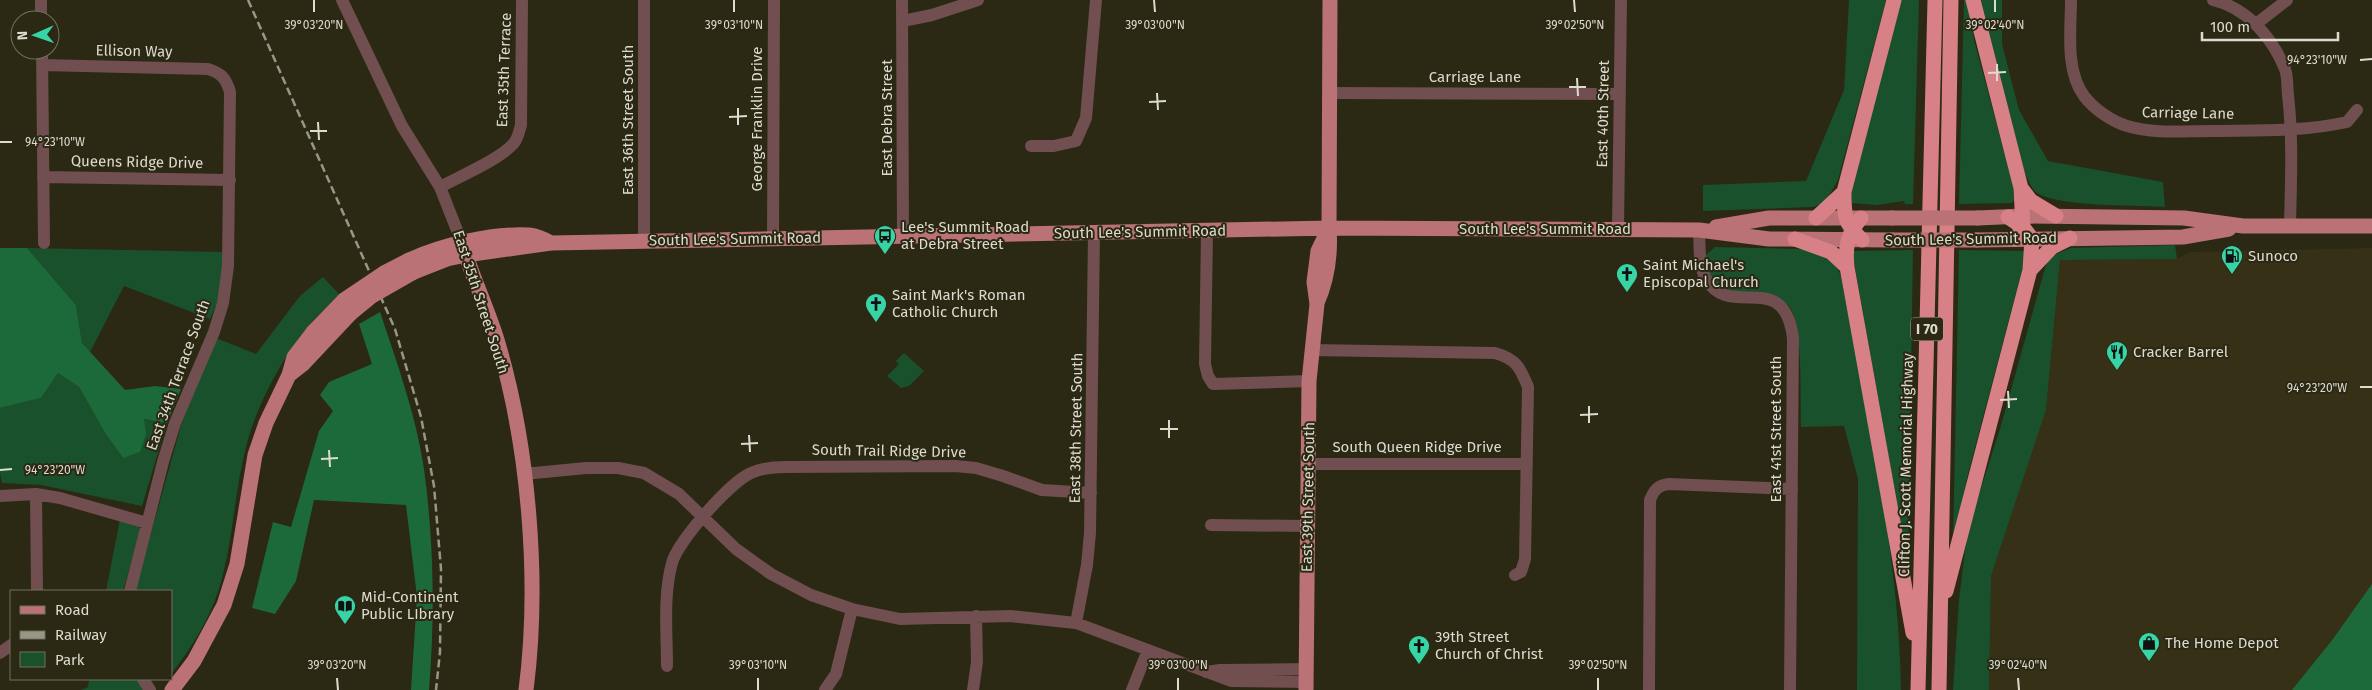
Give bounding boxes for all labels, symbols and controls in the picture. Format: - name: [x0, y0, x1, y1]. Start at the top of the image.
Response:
- north arrow: [10, 10, 60, 60]
- scale bar: [2202, 10, 2338, 42]
- street label: East 35th Terrace: [493, 12, 515, 128]
- text: 39°03'20"N: [284, 18, 344, 32]
- text: 39°03'10"N: [705, 18, 763, 32]
- text: 39°03'00"N: [1125, 18, 1185, 32]
- text: 39°02'50"N: [1545, 18, 1605, 32]
- text: 39°02'40"N: [1965, 18, 2025, 32]
- text: 100 m: [2210, 18, 2250, 36]
- text: N: [14, 30, 31, 40]
- street label: Ellison Way: [95, 41, 173, 61]
- street label: East 36th Street South: [619, 45, 637, 195]
- street label: George Franklin Drive: [748, 47, 766, 191]
- text: 94°23'10"W: [2287, 53, 2347, 67]
- street label: East Debra Street: [878, 59, 896, 177]
- street label: East 40th Street: [1593, 60, 1613, 168]
- street label: Carriage Lane: [1429, 68, 1521, 86]
- street label: Carriage Lane: [2142, 103, 2234, 123]
- text: 94°23'10"W: [25, 135, 85, 149]
- street label: Queens Ridge Drive: [71, 152, 203, 172]
- place label: Lee's Summit Road at Debra Street: [901, 218, 1029, 253]
- street label: South Lee's Summit Road: [1459, 220, 1631, 238]
- street label: South Lee's Summit Road: [1054, 221, 1226, 243]
- bus stop icon: Lee's Summit Road at Debra Street: [873, 224, 897, 255]
- street label: East 35th Street South: [449, 228, 513, 376]
- street label: South Lee's Summit Road: [649, 228, 821, 250]
- street label: South Lee's Summit Road: [1885, 228, 2057, 250]
- fuel station icon: Sunoco: [2220, 244, 2244, 275]
- place label: Sunoco: [2248, 247, 2298, 265]
- place label: Saint Michael's Episcopal Church: [1643, 256, 1759, 291]
- church icon: Saint Michael's Episcopal Church: [1615, 262, 1639, 293]
- place label: Saint Mark's Roman Catholic Church: [892, 286, 1026, 321]
- church icon: Saint Mark's Roman Catholic Church: [864, 292, 888, 323]
- street label: East 34th Terrace South: [142, 297, 214, 453]
- road number: I 70: [1911, 318, 1943, 340]
- restaurant icon: Cracker Barrel: [2105, 340, 2129, 371]
- place label: Cracker Barrel: [2133, 343, 2229, 361]
- street label: East 38th Street South: [1066, 352, 1086, 504]
- street label: Clifton J. Scott Memorial Highway: [1895, 352, 1917, 577]
- street label: East 41st Street South: [1767, 356, 1785, 502]
- text: 94°23'20"W: [2287, 381, 2347, 395]
- street label: East 39th Street South: [1298, 422, 1318, 572]
- street label: South Queen Ridge Drive: [1332, 438, 1502, 456]
- street label: South Trail Ridge Drive: [812, 441, 966, 461]
- text: 94°23'20"W: [25, 463, 85, 477]
- place label: Mid-Continent Public LIbrary: [361, 588, 459, 623]
- legend: [10, 590, 172, 680]
- library icon: Mid-Continent Public LIbrary: [333, 594, 357, 625]
- text: Road: [55, 601, 90, 619]
- text: Railway: [55, 626, 107, 644]
- place label: 39th Street Church of Christ: [1435, 628, 1544, 663]
- shop icon: The Home Depot: [2137, 631, 2161, 662]
- church icon: 39th Street Church of Christ: [1407, 634, 1431, 665]
- place label: The Home Depot: [2165, 634, 2279, 652]
- text: Park: [55, 651, 85, 669]
- text: 39°03'20"N: [307, 658, 367, 672]
- text: 39°03'10"N: [729, 658, 787, 672]
- text: 39°03'00"N: [1148, 658, 1208, 672]
- text: 39°02'50"N: [1568, 658, 1628, 672]
- text: 39°02'40"N: [1988, 658, 2048, 672]

